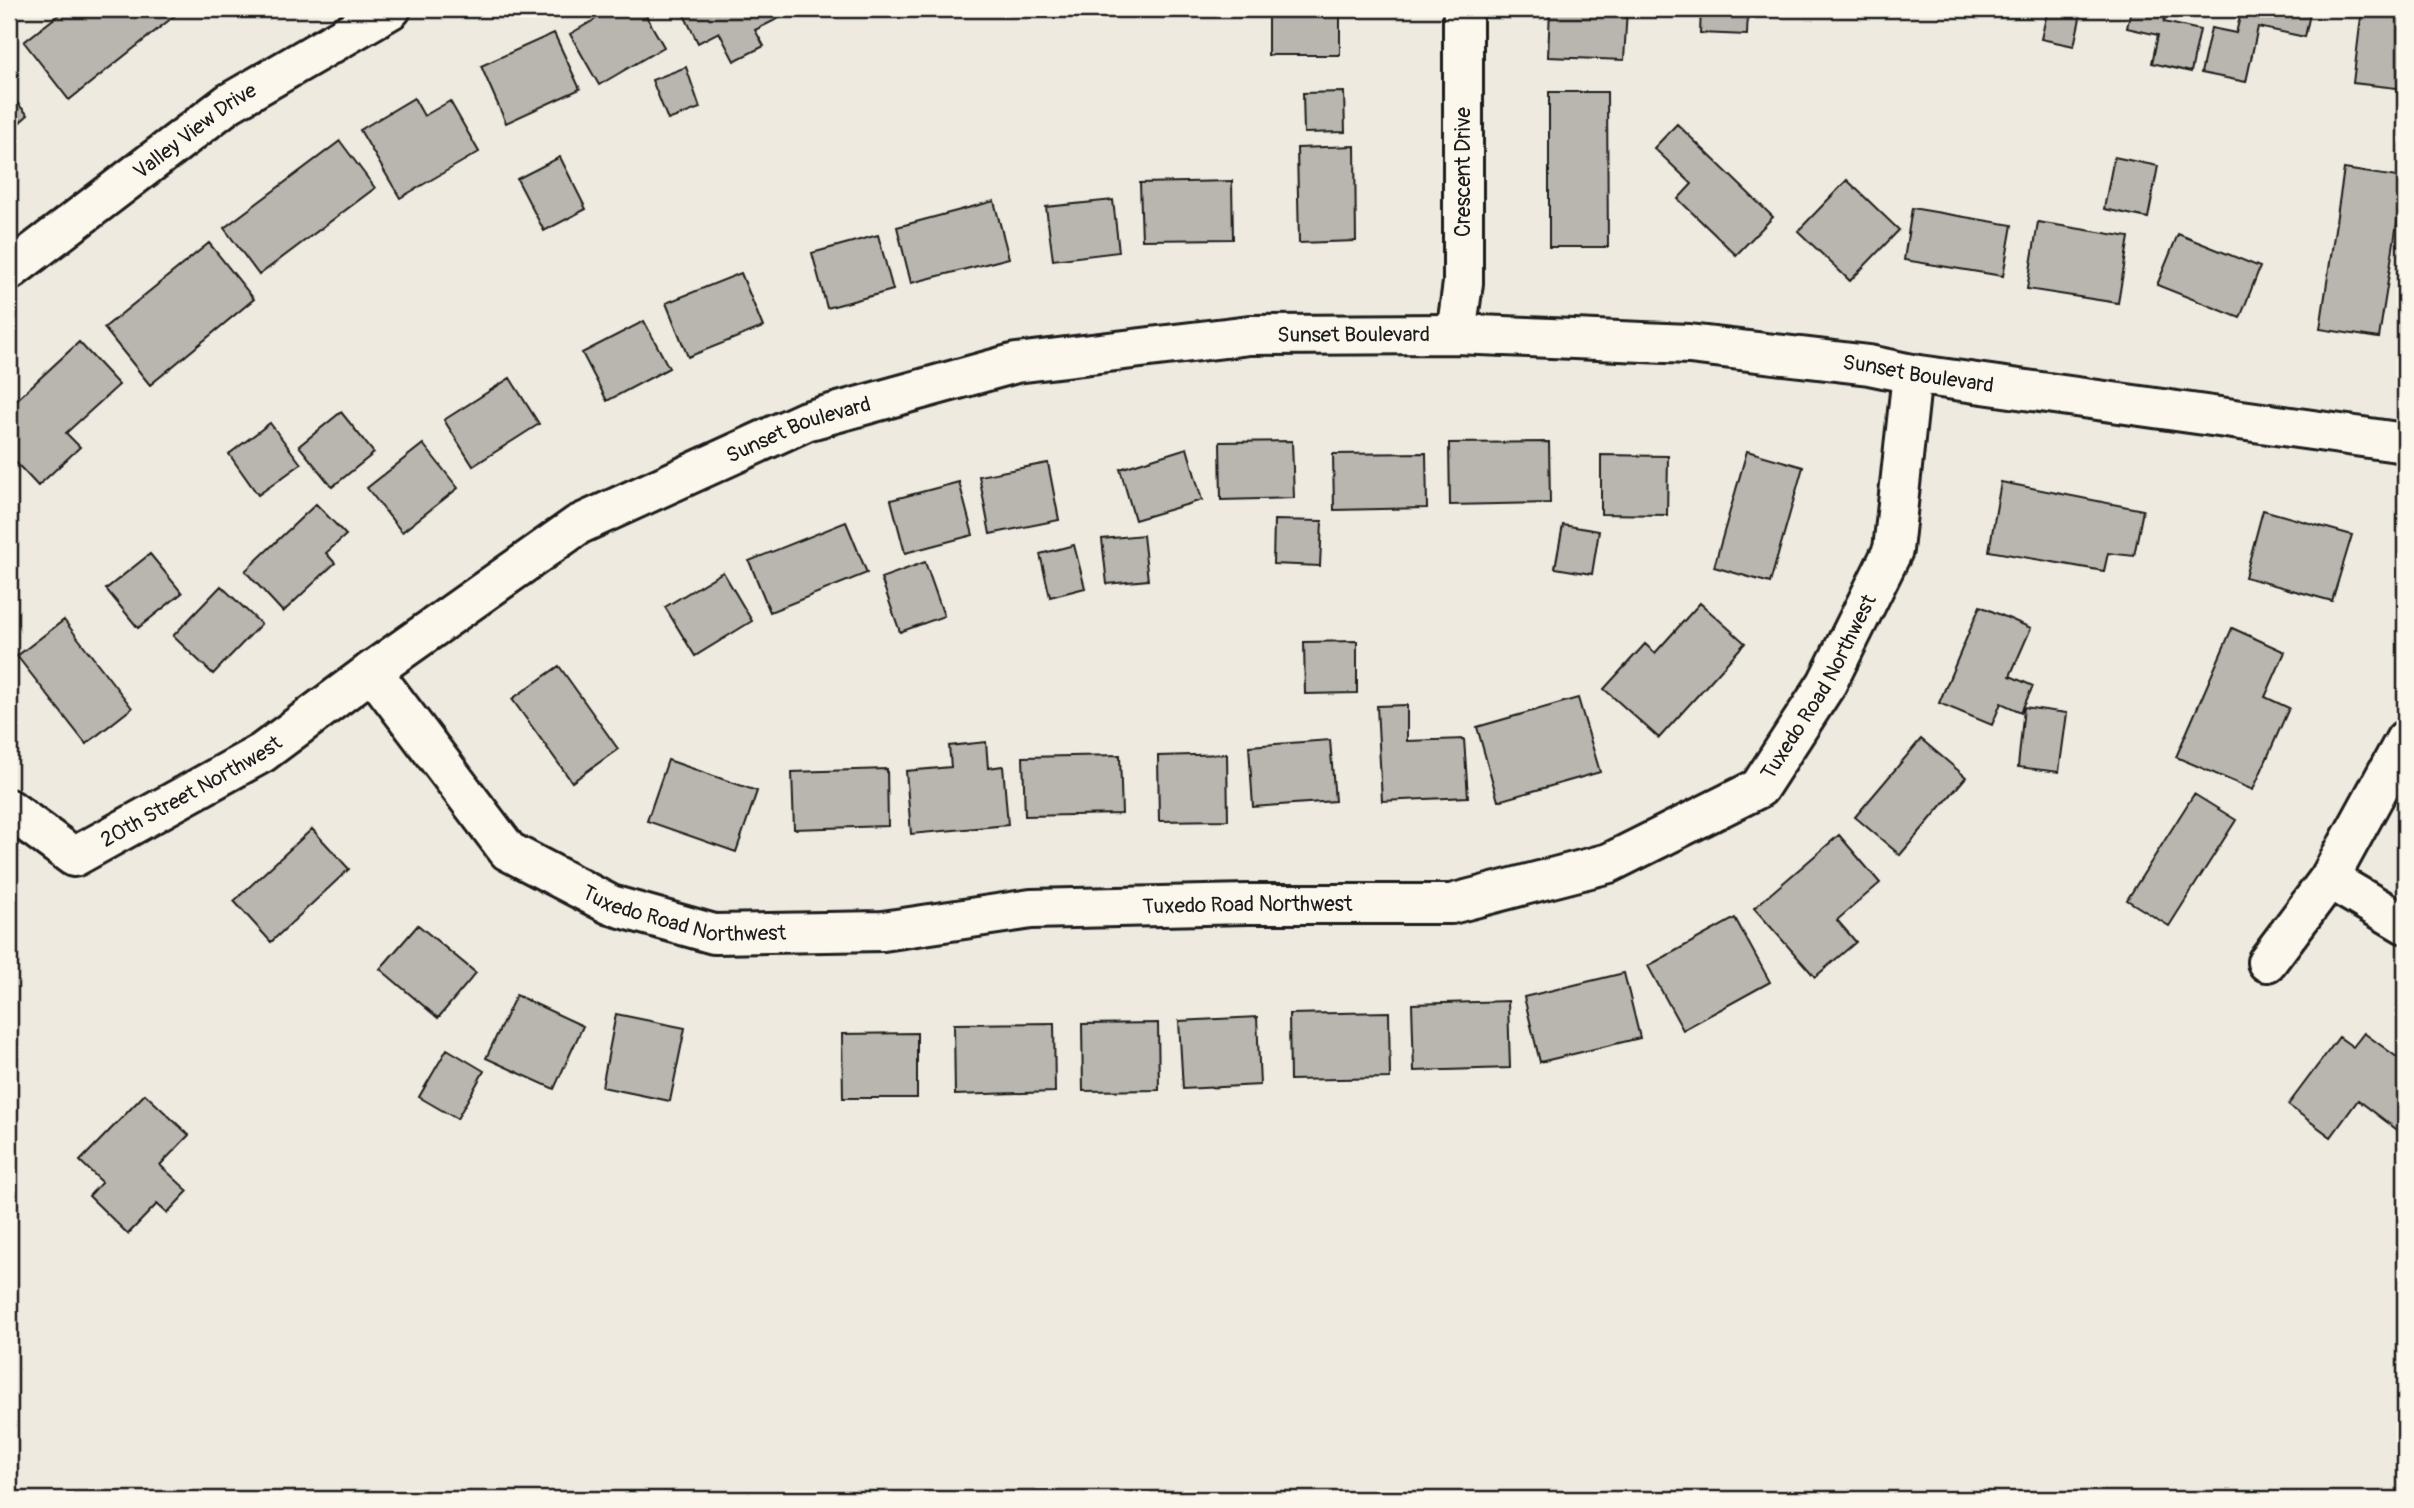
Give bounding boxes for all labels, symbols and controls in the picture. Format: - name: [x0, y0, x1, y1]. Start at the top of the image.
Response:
- street label: Valley View Drive: [128, 76, 262, 185]
- street label: Crescent Drive: [1450, 106, 1477, 237]
- street label: Sunset Boulevard: [1277, 321, 1430, 348]
- street label: Sunset Boulevard: [1841, 349, 1996, 399]
- street label: Sunset Boulevard: [722, 390, 874, 469]
- street label: Tuxedo Road Northwest: [1754, 589, 1883, 785]
- street label: 20th Street Northwest: [96, 729, 288, 853]
- street label: Tuxedo Road Northwest: [577, 879, 787, 948]
- street label: Tuxedo Road Northwest: [1142, 891, 1353, 920]

